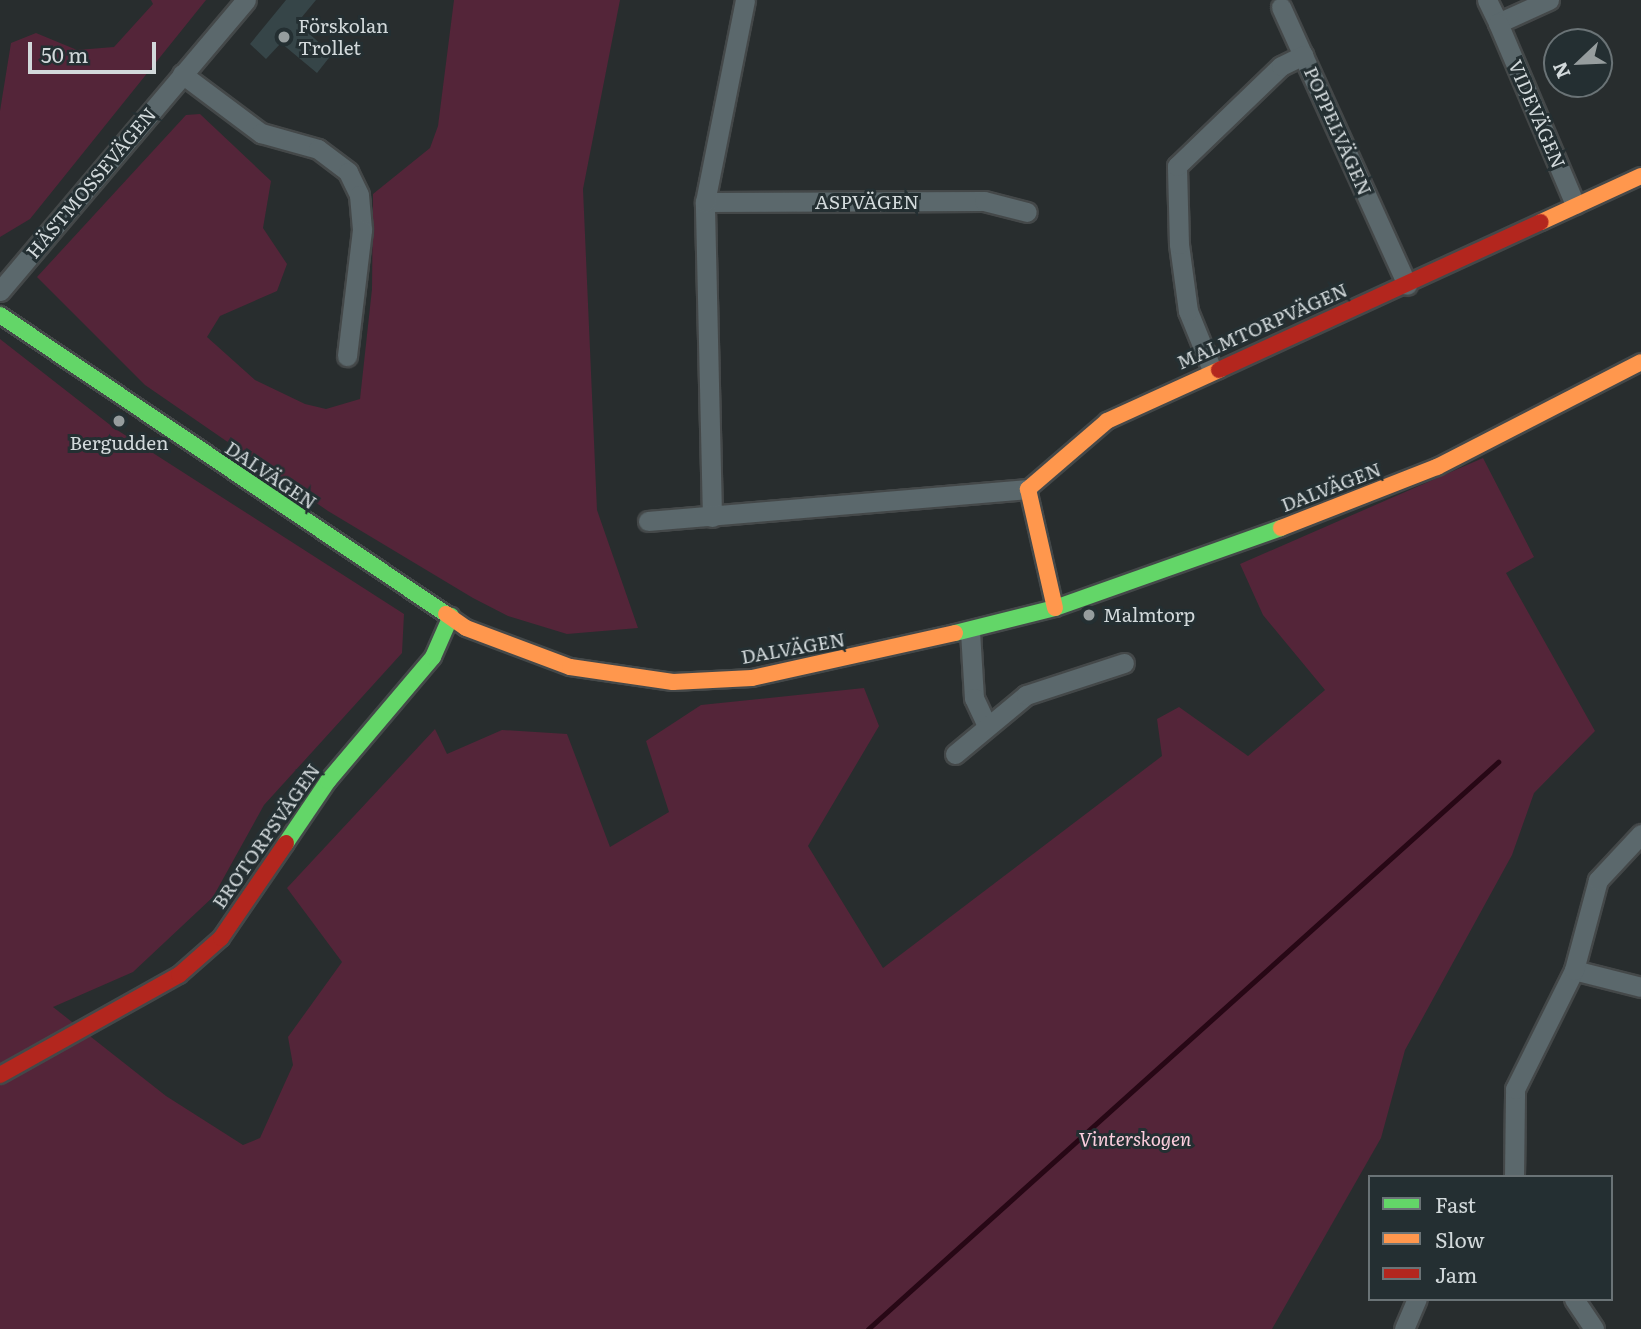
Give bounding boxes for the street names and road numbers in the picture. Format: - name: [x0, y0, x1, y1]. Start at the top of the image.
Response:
- street label: VIDEVÄGEN: [1504, 56, 1570, 172]
- street label: POPPELVÄGEN: [1299, 63, 1377, 199]
- street label: HÄSTMOSSEVÄGEN: [21, 103, 161, 263]
- street label: ASPVÄGEN: [815, 191, 919, 213]
- street label: MALMTORPVÄGEN: [1173, 278, 1351, 374]
- street label: DALVÄGEN: [221, 436, 321, 514]
- street label: DALVÄGEN: [1278, 457, 1384, 517]
- street label: DALVÄGEN: [739, 628, 847, 668]
- street label: BROTORPSVÄGEN: [207, 759, 325, 913]

